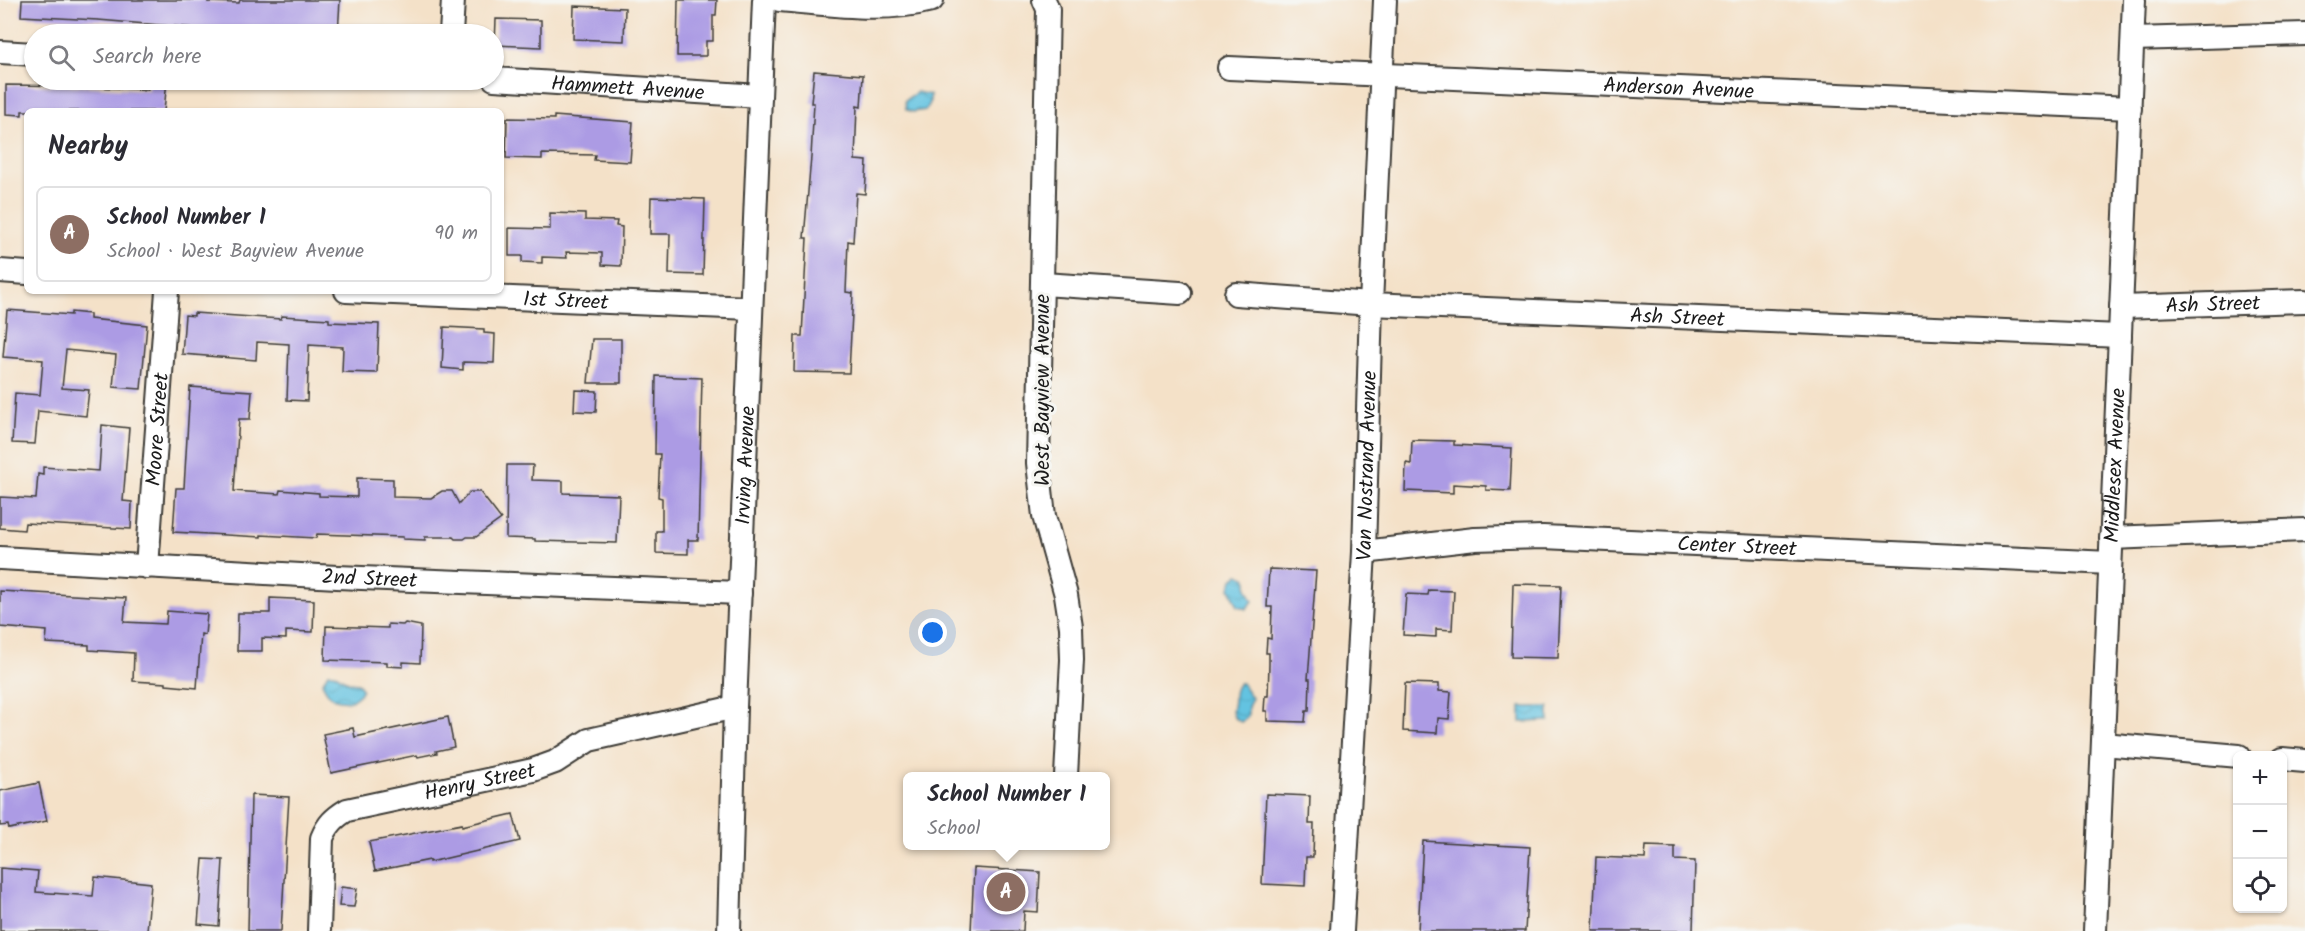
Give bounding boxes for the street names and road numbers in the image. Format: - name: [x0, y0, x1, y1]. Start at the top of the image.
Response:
- street label: Hammett Avenue: [550, 68, 706, 110]
- street label: Anderson Avenue: [1602, 70, 1755, 109]
- street label: 1st Street: [522, 283, 610, 320]
- street label: Ash Street: [2165, 287, 2262, 324]
- street label: West Bayview Avenue: [1027, 293, 1060, 486]
- street label: Ash Street: [1629, 300, 1726, 337]
- street label: Van Nostrand Avenue: [1349, 370, 1387, 562]
- street label: Moore Street: [138, 371, 179, 487]
- street label: Middlesex Avenue: [2096, 387, 2136, 544]
- street label: Irving Avenue: [727, 405, 765, 525]
- street label: Center Street: [1676, 528, 1798, 567]
- street label: 2nd Street: [321, 561, 419, 598]
- street label: Henry Street: [421, 755, 540, 811]

